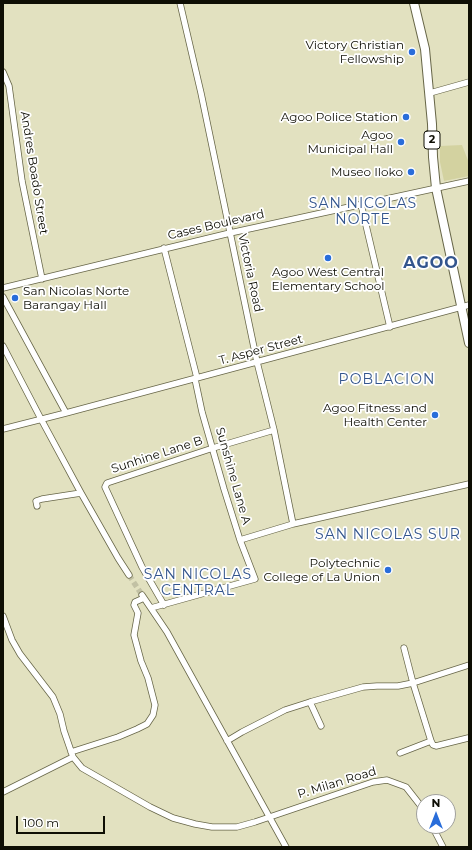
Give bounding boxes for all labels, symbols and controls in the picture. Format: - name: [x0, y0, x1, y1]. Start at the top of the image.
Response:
- place label: Victory Christian Fellowship: [306, 38, 404, 66]
- marker: Victory Christian Fellowship: [407, 47, 417, 57]
- street label: Andres Boado Street: [17, 110, 51, 236]
- place label: Agoo Police Station: [281, 110, 398, 124]
- marker: Agoo Police Station: [401, 112, 411, 122]
- place label: Agoo Municipal Hall: [307, 128, 393, 156]
- road number: 2: [424, 131, 440, 149]
- marker: Agoo Municipal Hall: [396, 137, 406, 147]
- place label: Museo Iloko: [331, 165, 403, 179]
- marker: Museo Iloko: [406, 167, 416, 177]
- district label: SAN NICOLAS NORTE: [309, 196, 417, 228]
- street label: Cases Boulevard: [166, 207, 266, 243]
- street label: Victoria Road: [235, 232, 265, 314]
- marker: Agoo West Central Elementary School: [323, 253, 333, 263]
- district label: AGOO: [403, 253, 459, 273]
- place label: Agoo West Central Elementary School: [271, 265, 385, 293]
- place label: San Nicolas Norte Barangay Hall: [23, 284, 129, 312]
- marker: San Nicolas Norte Barangay Hall: [10, 293, 20, 303]
- street label: T. Asper Street: [217, 332, 305, 368]
- district label: POBLACION: [339, 372, 435, 388]
- place label: Agoo Fitness and Health Center: [323, 401, 427, 429]
- marker: Agoo Fitness and Health Center: [430, 410, 440, 420]
- street label: Sunshine Lane A: [212, 426, 254, 526]
- street label: Sunhine Lane B: [110, 433, 204, 477]
- district label: SAN NICOLAS SUR: [315, 527, 461, 543]
- place label: Polytechnic College of La Union: [263, 556, 380, 584]
- marker: Polytechnic College of La Union: [383, 565, 393, 575]
- district label: SAN NICOLAS CENTRAL: [144, 567, 252, 600]
- street label: P. Milan Road: [296, 764, 378, 802]
- north arrow: [416, 794, 456, 834]
- text: N: [432, 796, 440, 810]
- scale bar: [18, 808, 107, 834]
- text: 100 m: [23, 815, 59, 830]

